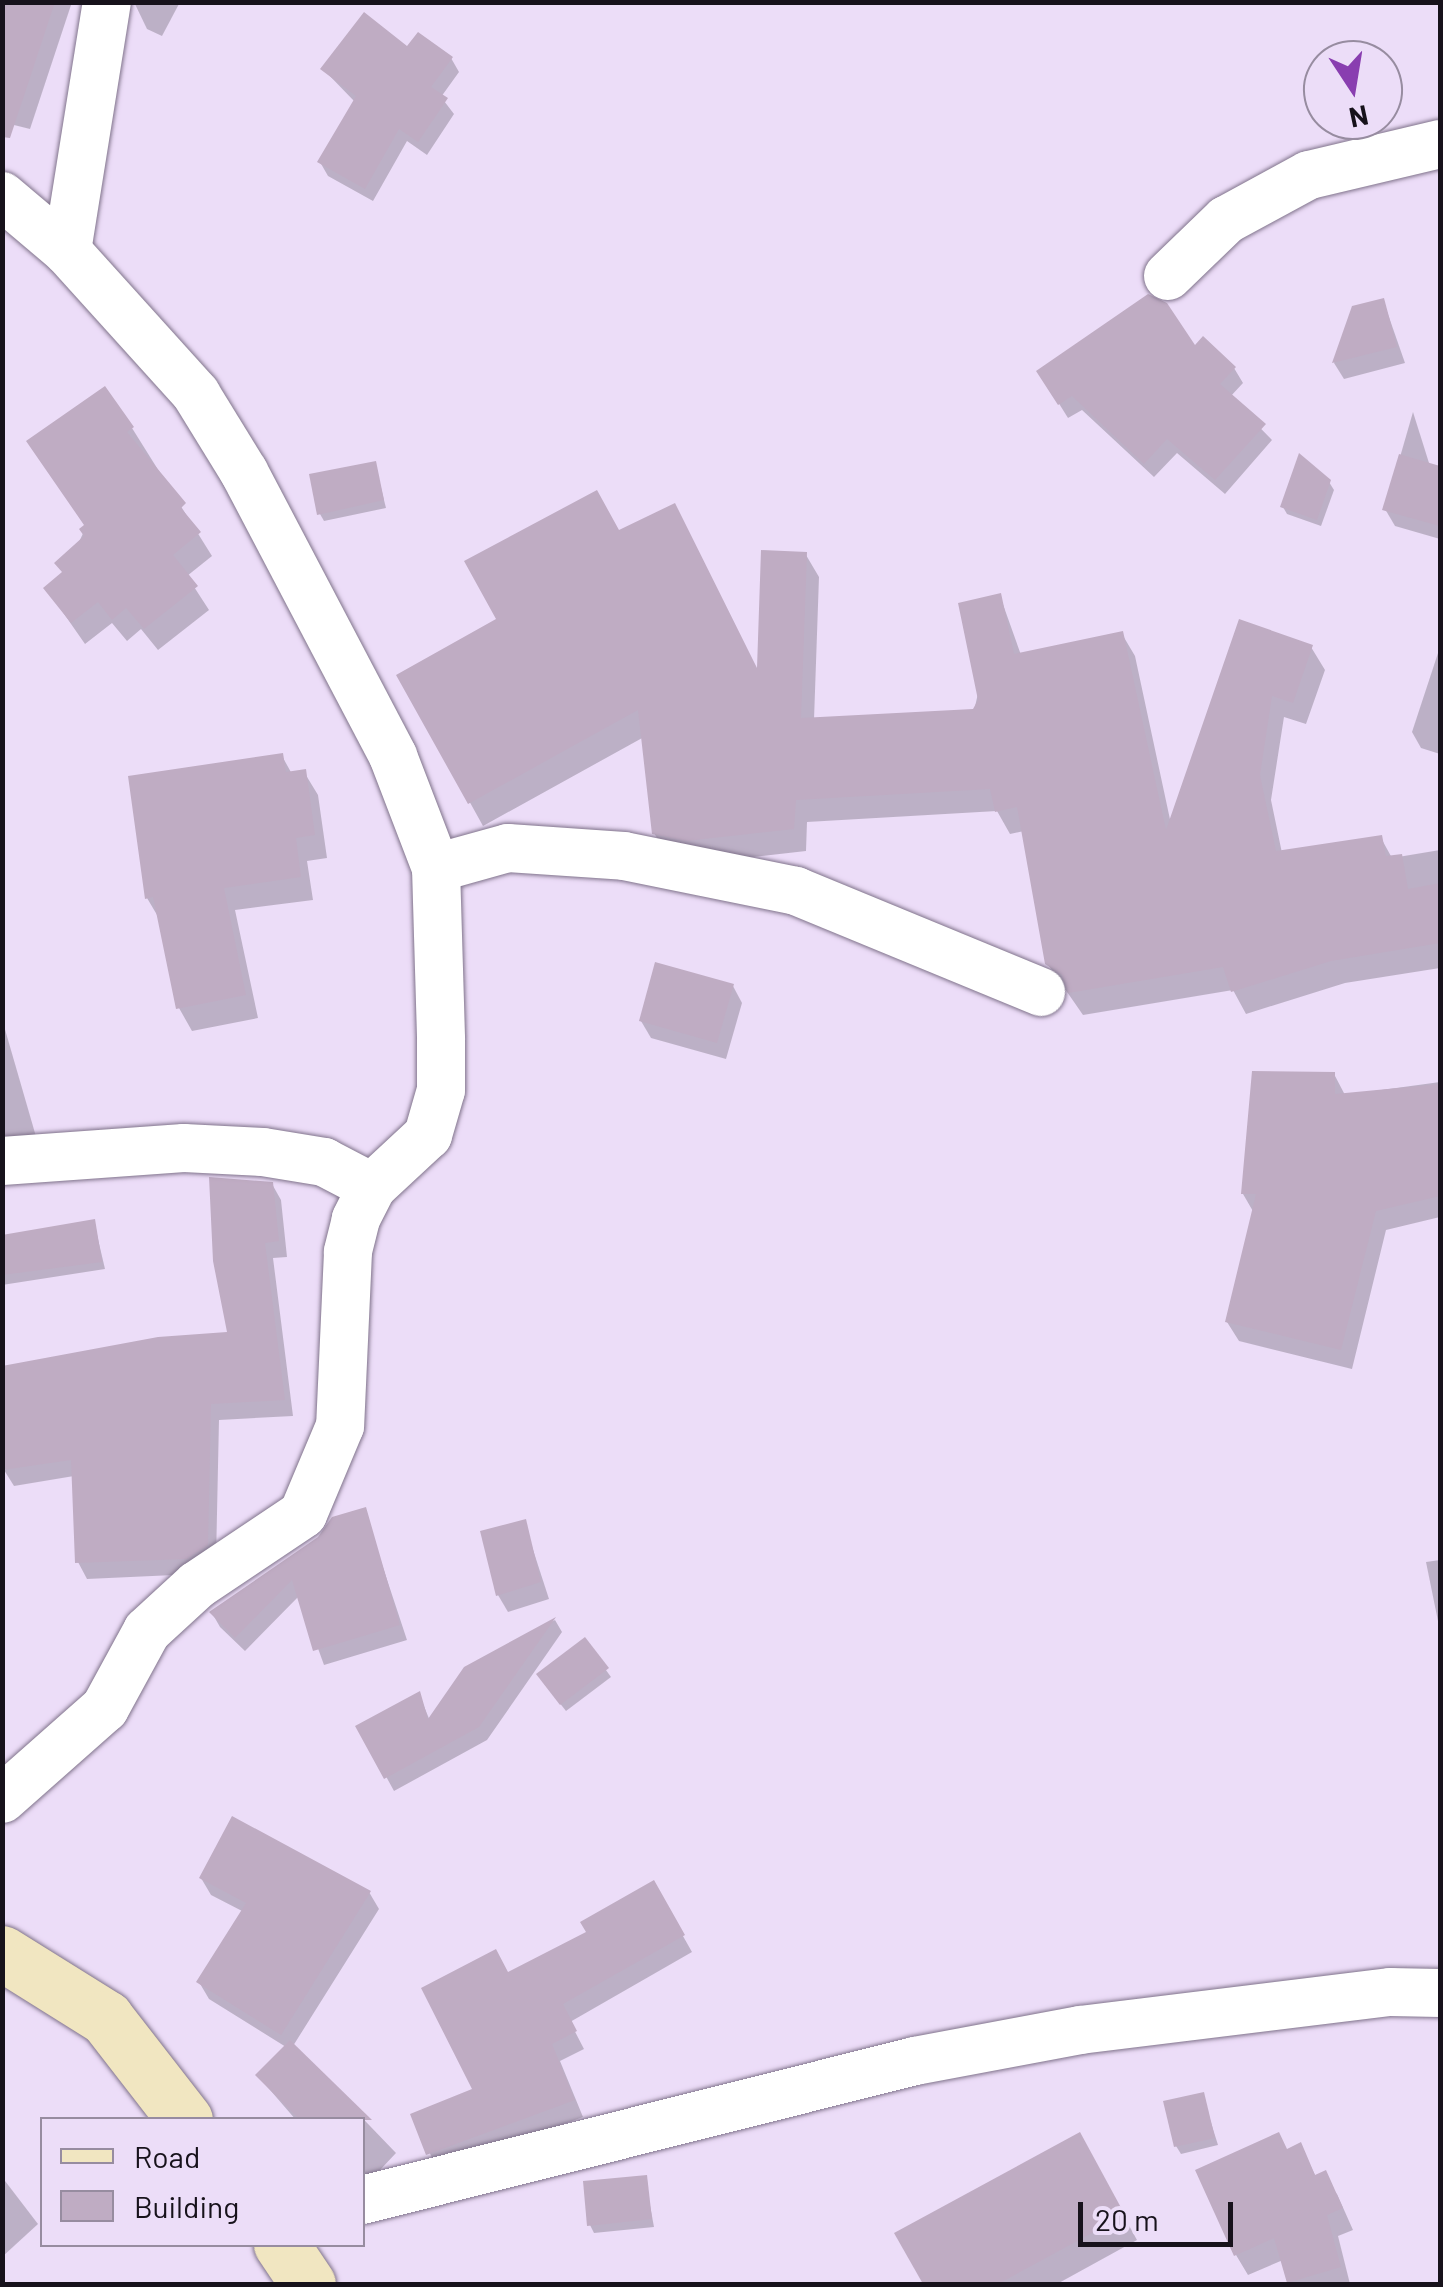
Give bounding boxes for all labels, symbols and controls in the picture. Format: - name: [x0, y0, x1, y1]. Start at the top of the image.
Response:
- north arrow: [1303, 40, 1403, 140]
- text: N: [1346, 99, 1371, 136]
- legend: [40, 2117, 365, 2247]
- text: Road: [134, 2138, 200, 2174]
- scale bar: [1083, 2182, 1238, 2244]
- text: Building: [134, 2188, 239, 2224]
- text: 20 m: [1095, 2201, 1159, 2237]

